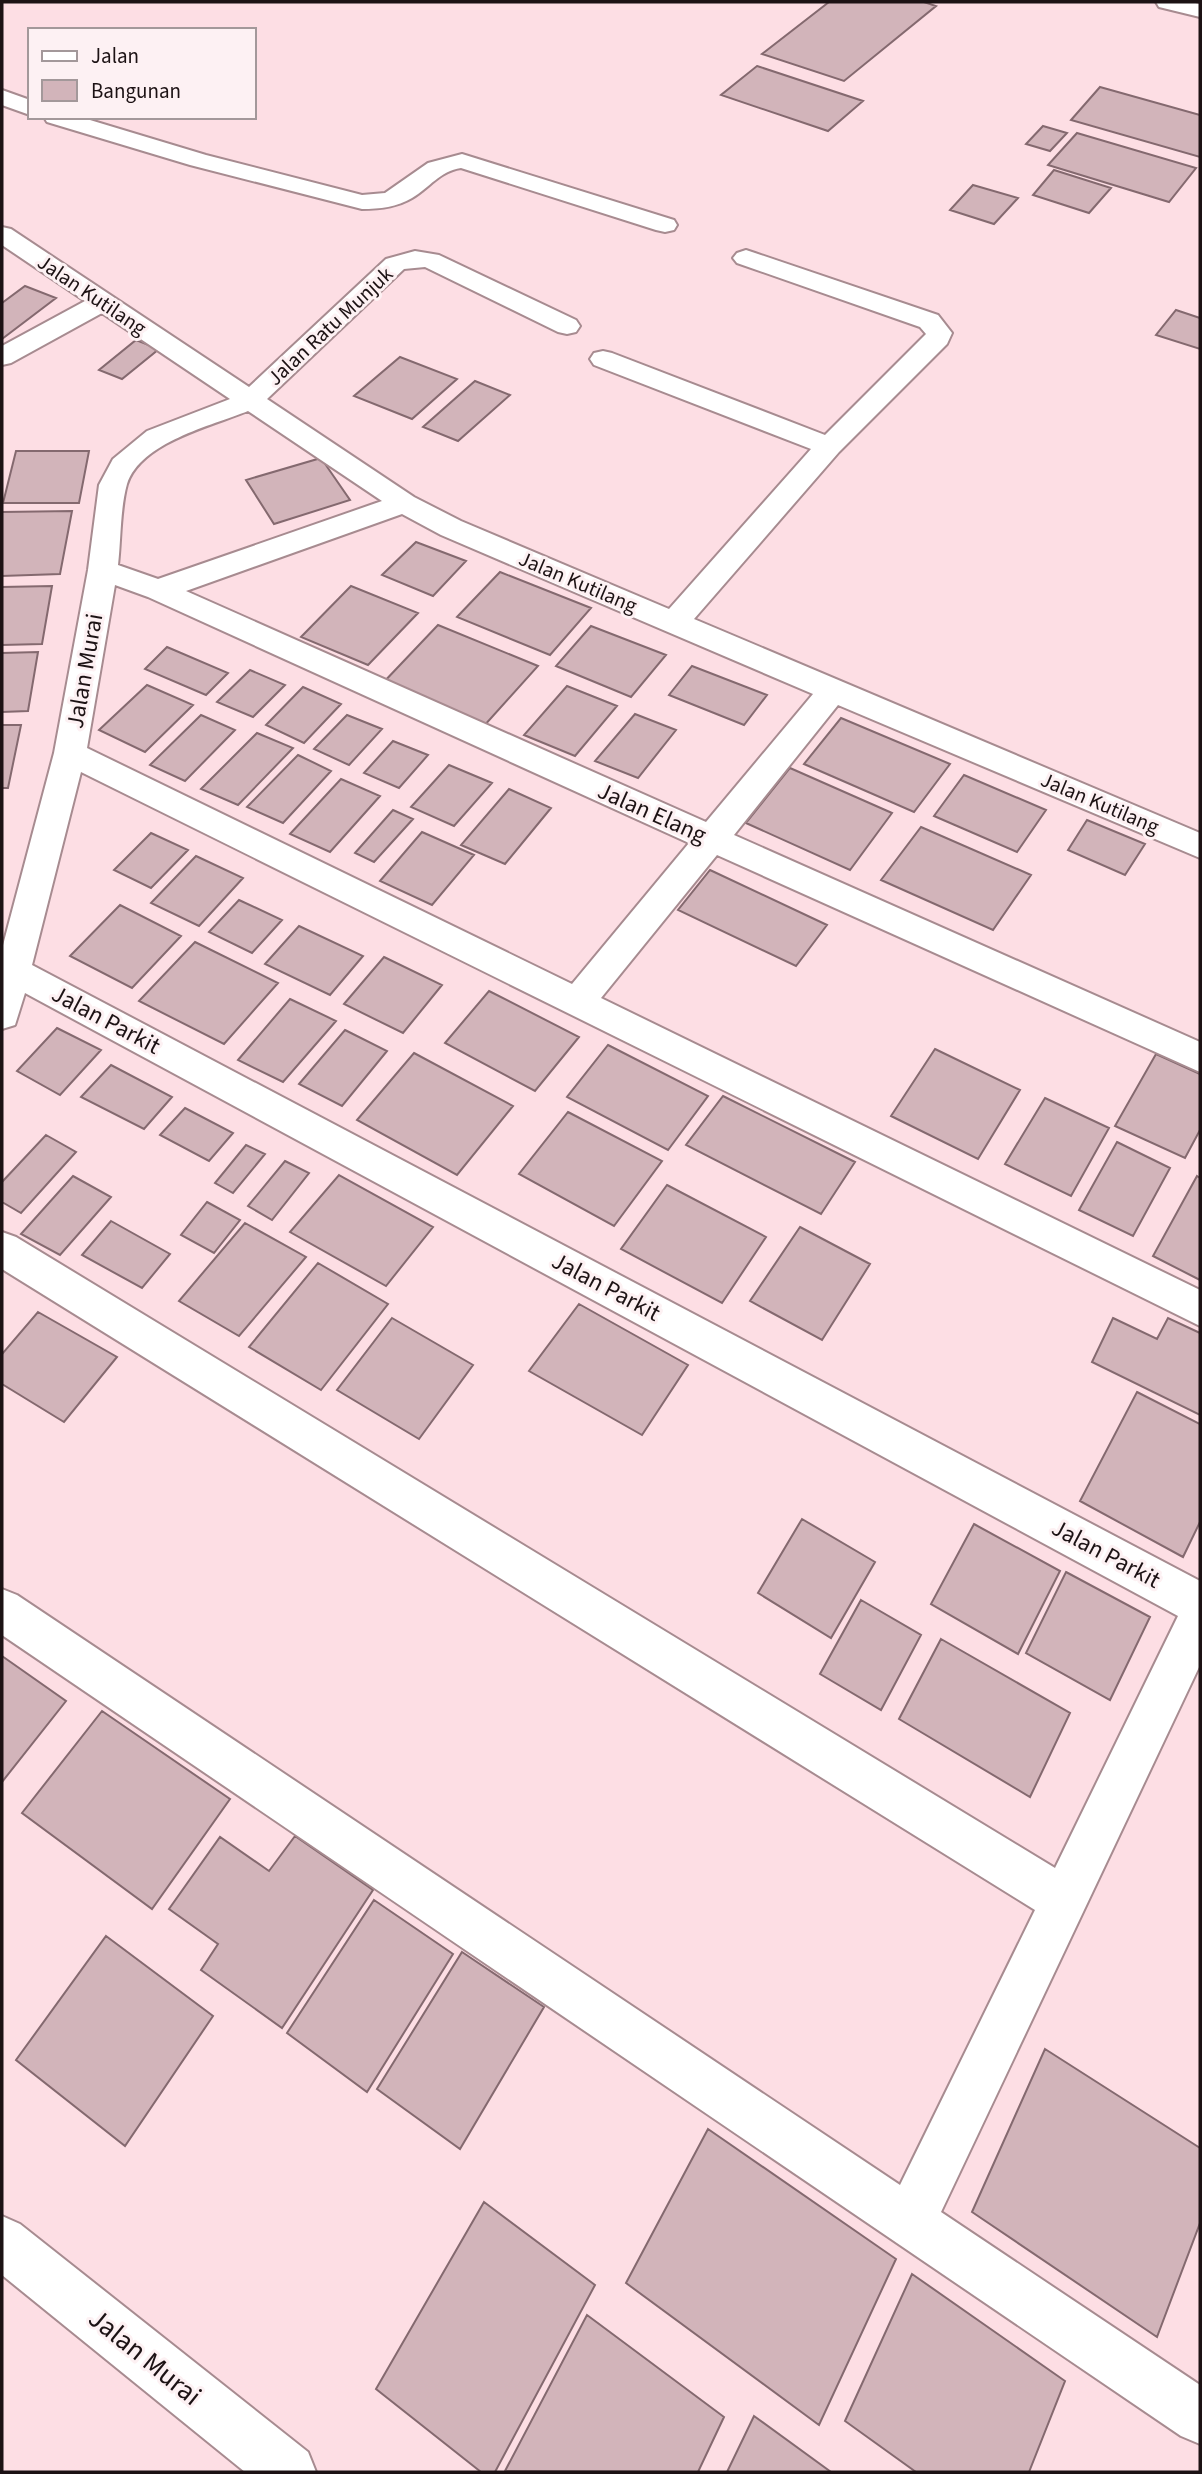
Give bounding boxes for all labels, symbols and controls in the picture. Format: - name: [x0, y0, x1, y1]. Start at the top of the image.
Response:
- legend: [28, 28, 256, 119]
- text: Jalan: [91, 41, 139, 71]
- text: Bangunan: [91, 76, 181, 106]
- street label: Jalan Kutilang: [31, 247, 153, 343]
- street label: Jalan Ratu Munjuk: [260, 259, 400, 392]
- street label: Jalan Kutilang: [514, 544, 642, 621]
- street label: Jalan Murai: [58, 611, 112, 731]
- street label: Jalan Kutilang: [1036, 765, 1164, 842]
- street label: Jalan Elang: [592, 773, 712, 853]
- street label: Jalan Parkit: [45, 977, 167, 1063]
- street label: Jalan Parkit: [545, 1244, 667, 1330]
- street label: Jalan Parkit: [1045, 1511, 1167, 1597]
- street label: Jalan Murai: [80, 2299, 210, 2415]

